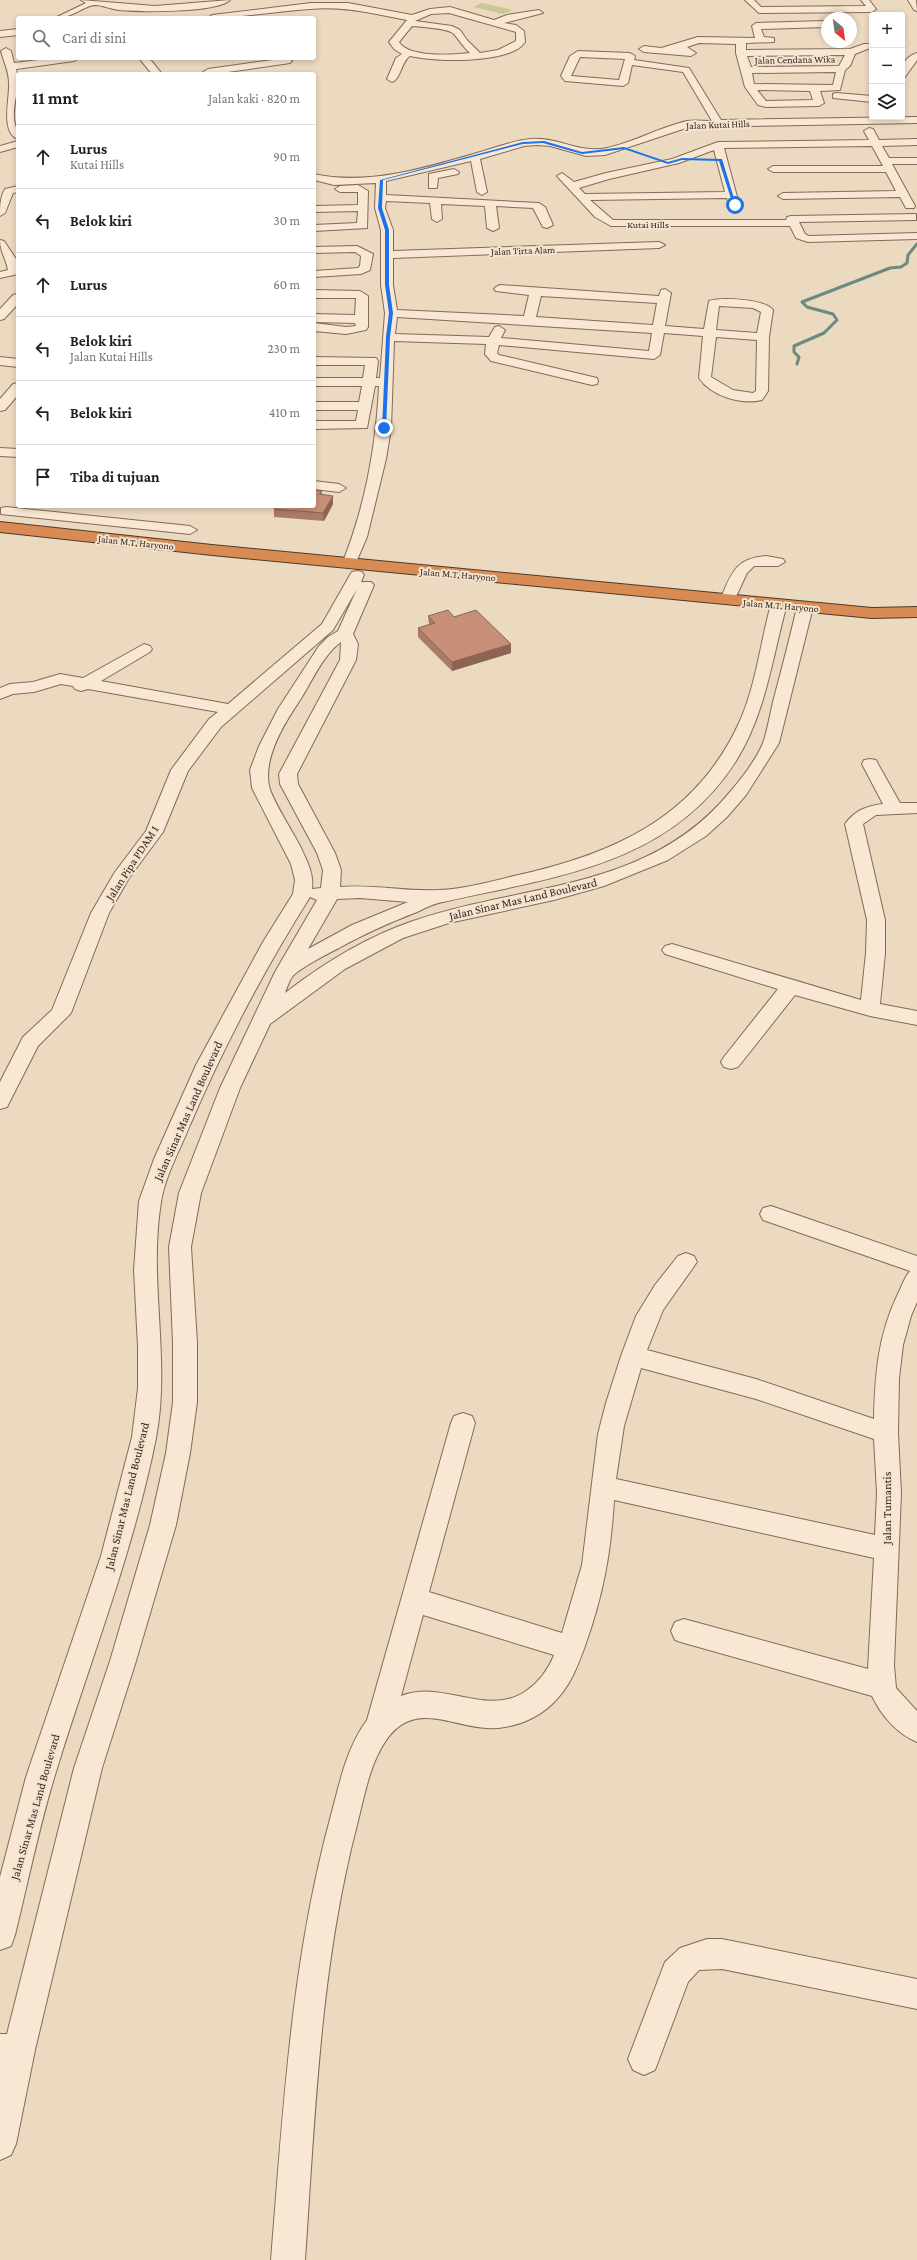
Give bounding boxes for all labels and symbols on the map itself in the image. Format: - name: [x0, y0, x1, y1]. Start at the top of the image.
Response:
- north arrow: [821, 12, 857, 48]
- street label: Jalan Cendana Wika: [754, 53, 836, 66]
- street label: Jalan Kutai Hills: [685, 118, 750, 131]
- route start: [726, 196, 744, 214]
- street label: Kutai Hills: [627, 219, 669, 230]
- street label: Jalan Tirta Alam: [490, 244, 555, 257]
- route end: [375, 419, 393, 437]
- street label: Jalan M.T. Haryono: [97, 533, 174, 552]
- street label: Jalan M.T. Haryono: [419, 566, 496, 583]
- street label: Jalan M.T. Haryono: [742, 597, 819, 614]
- street label: Jalan Pipa PDAM 1: [102, 823, 161, 904]
- street label: Jalan Sinar Mas Land Boulevard: [447, 875, 599, 923]
- street label: Jalan Sinar Mas Land Boulevard: [150, 1038, 225, 1184]
- street label: Jalan Sinar Mas Land Boulevard: [102, 1420, 152, 1572]
- street label: Jalan Tumantis: [880, 1471, 894, 1545]
- street label: Jalan Sinar Mas Land Boulevard: [7, 1732, 63, 1883]

